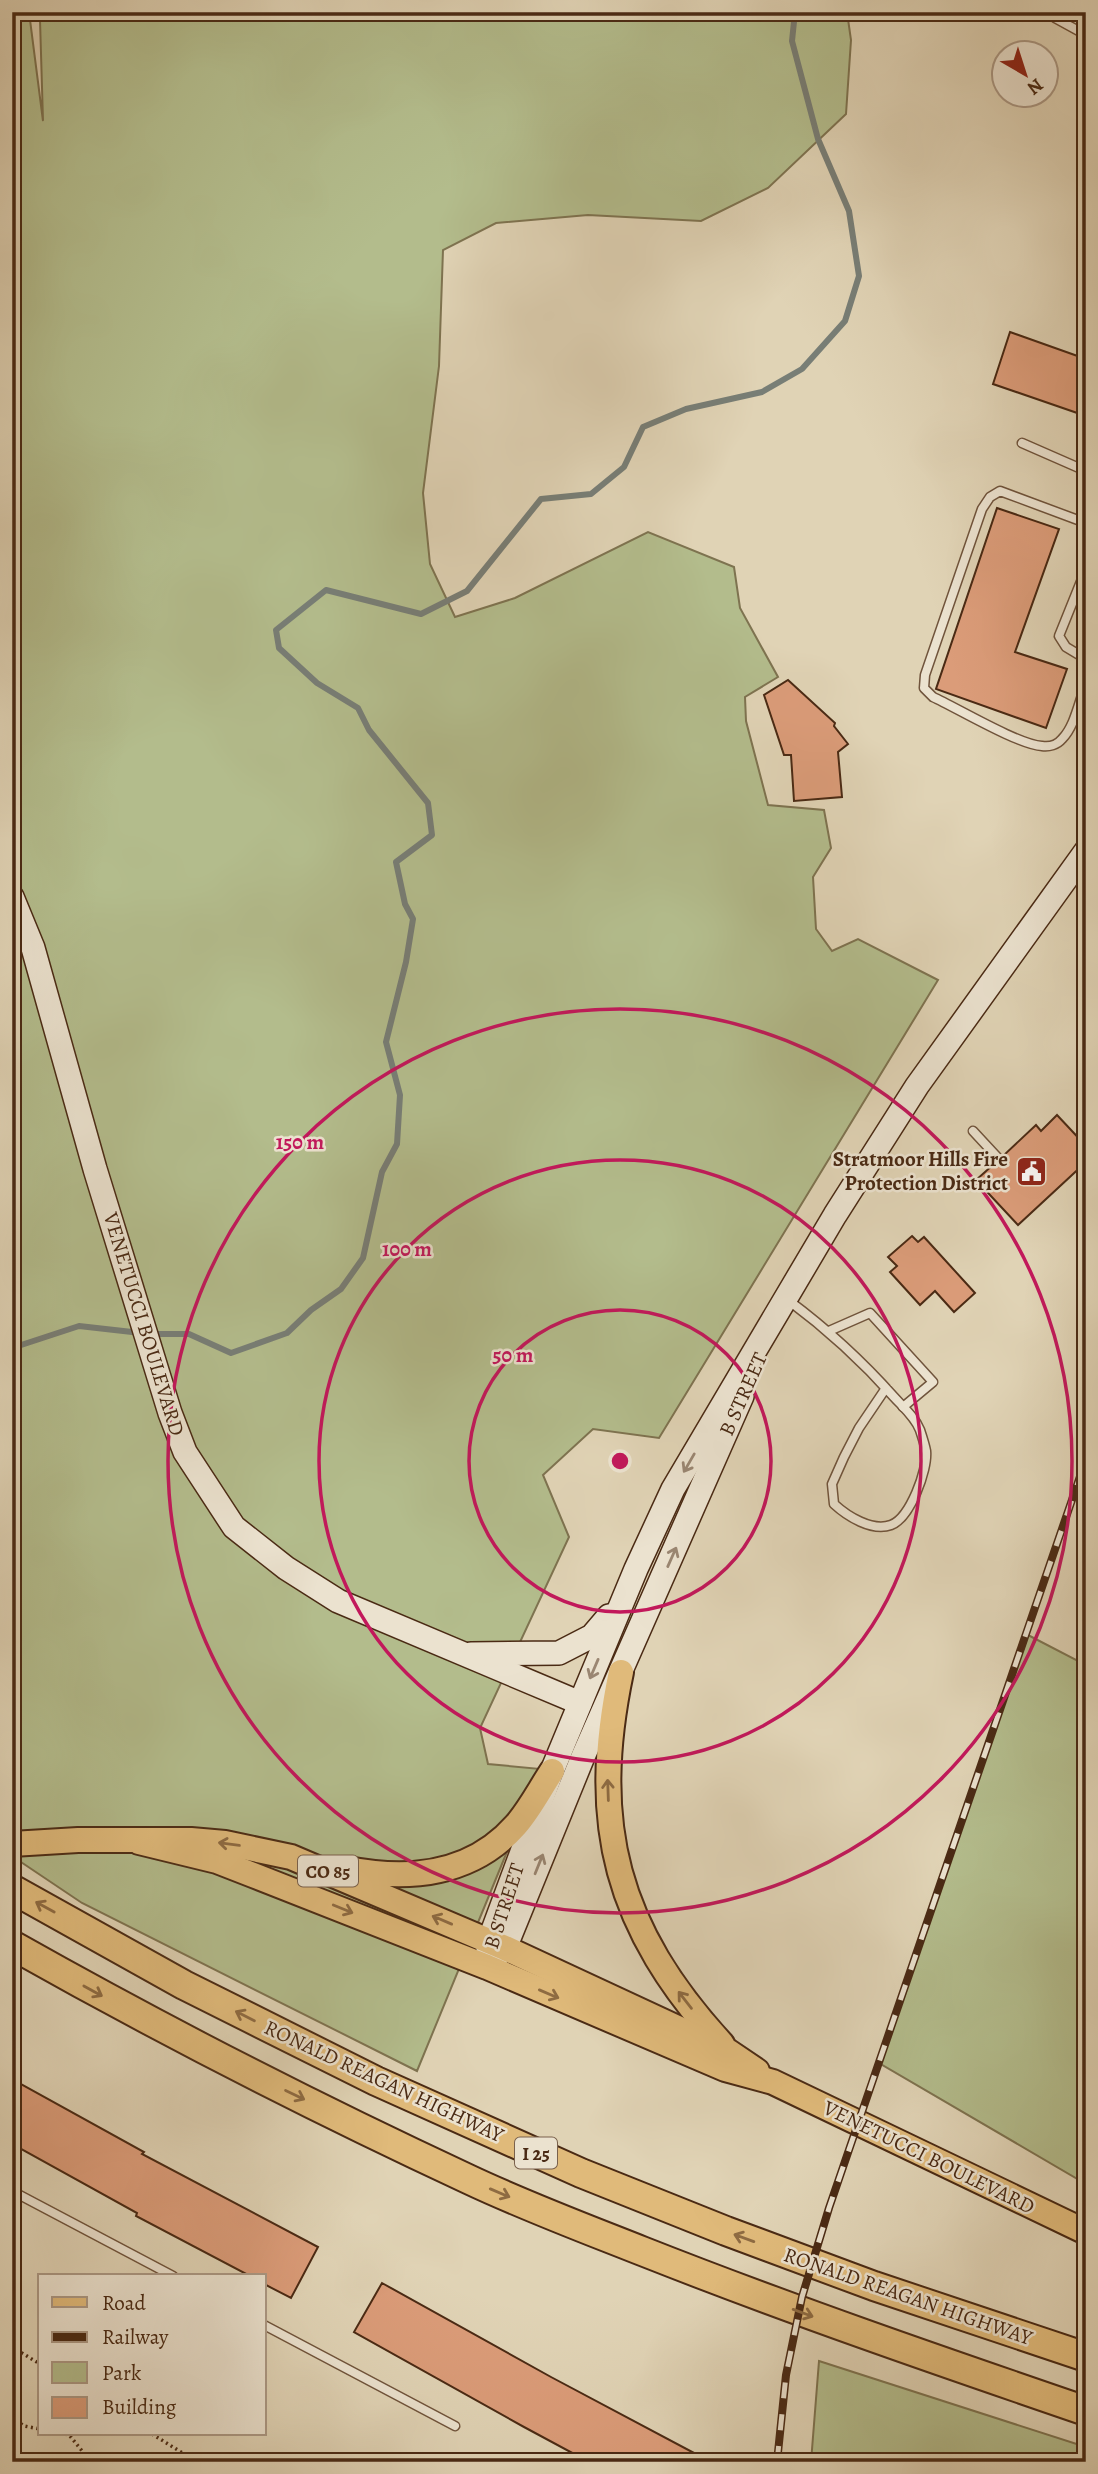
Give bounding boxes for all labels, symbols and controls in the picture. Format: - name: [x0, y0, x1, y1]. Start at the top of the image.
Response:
- north arrow: [990, 38, 1060, 108]
- text: N: [1021, 72, 1049, 101]
- text: 150 m: [276, 1128, 325, 1156]
- place label: Stratmoor Hills Fire Protection District: [833, 1145, 1008, 1197]
- public building icon: Stratmoor Hills Fire Protection District: [1014, 1154, 1048, 1188]
- street label: VENETUCCI BOULEVARD: [96, 1208, 191, 1439]
- text: 100 m: [382, 1235, 432, 1263]
- text: 50 m: [493, 1341, 534, 1369]
- street label: B STREET: [712, 1347, 774, 1440]
- centre of rings: [608, 1449, 632, 1473]
- one-way arrow: [682, 1452, 696, 1472]
- one-way arrow: [666, 1547, 679, 1568]
- one-way arrow: [587, 1658, 600, 1680]
- one-way arrow: [601, 1779, 614, 1802]
- one-way arrow: [218, 1837, 241, 1850]
- one-way arrow: [534, 1854, 547, 1875]
- road number: CO 85: [298, 1856, 358, 1886]
- street label: B STREET: [477, 1859, 531, 1952]
- one-way arrow: [35, 1900, 56, 1913]
- one-way arrow: [332, 1904, 354, 1917]
- one-way arrow: [432, 1913, 453, 1926]
- one-way arrow: [82, 1984, 103, 1998]
- one-way arrow: [538, 1988, 560, 2001]
- one-way arrow: [677, 1992, 692, 2010]
- one-way arrow: [235, 2008, 256, 2022]
- street label: RONALD REAGAN HIGHWAY: [260, 2013, 509, 2149]
- one-way arrow: [284, 2089, 305, 2102]
- street label: VENETUCCI BOULEVARD: [818, 2093, 1039, 2220]
- road number: I 25: [515, 2138, 557, 2168]
- one-way arrow: [489, 2187, 511, 2200]
- one-way arrow: [733, 2230, 755, 2243]
- street label: RONALD REAGAN HIGHWAY: [780, 2240, 1037, 2352]
- legend: [38, 2274, 266, 2436]
- text: Road: [102, 2289, 146, 2317]
- one-way arrow: [791, 2308, 813, 2320]
- text: Railway: [102, 2323, 169, 2351]
- text: Park: [102, 2359, 142, 2387]
- text: Building: [102, 2393, 177, 2421]

